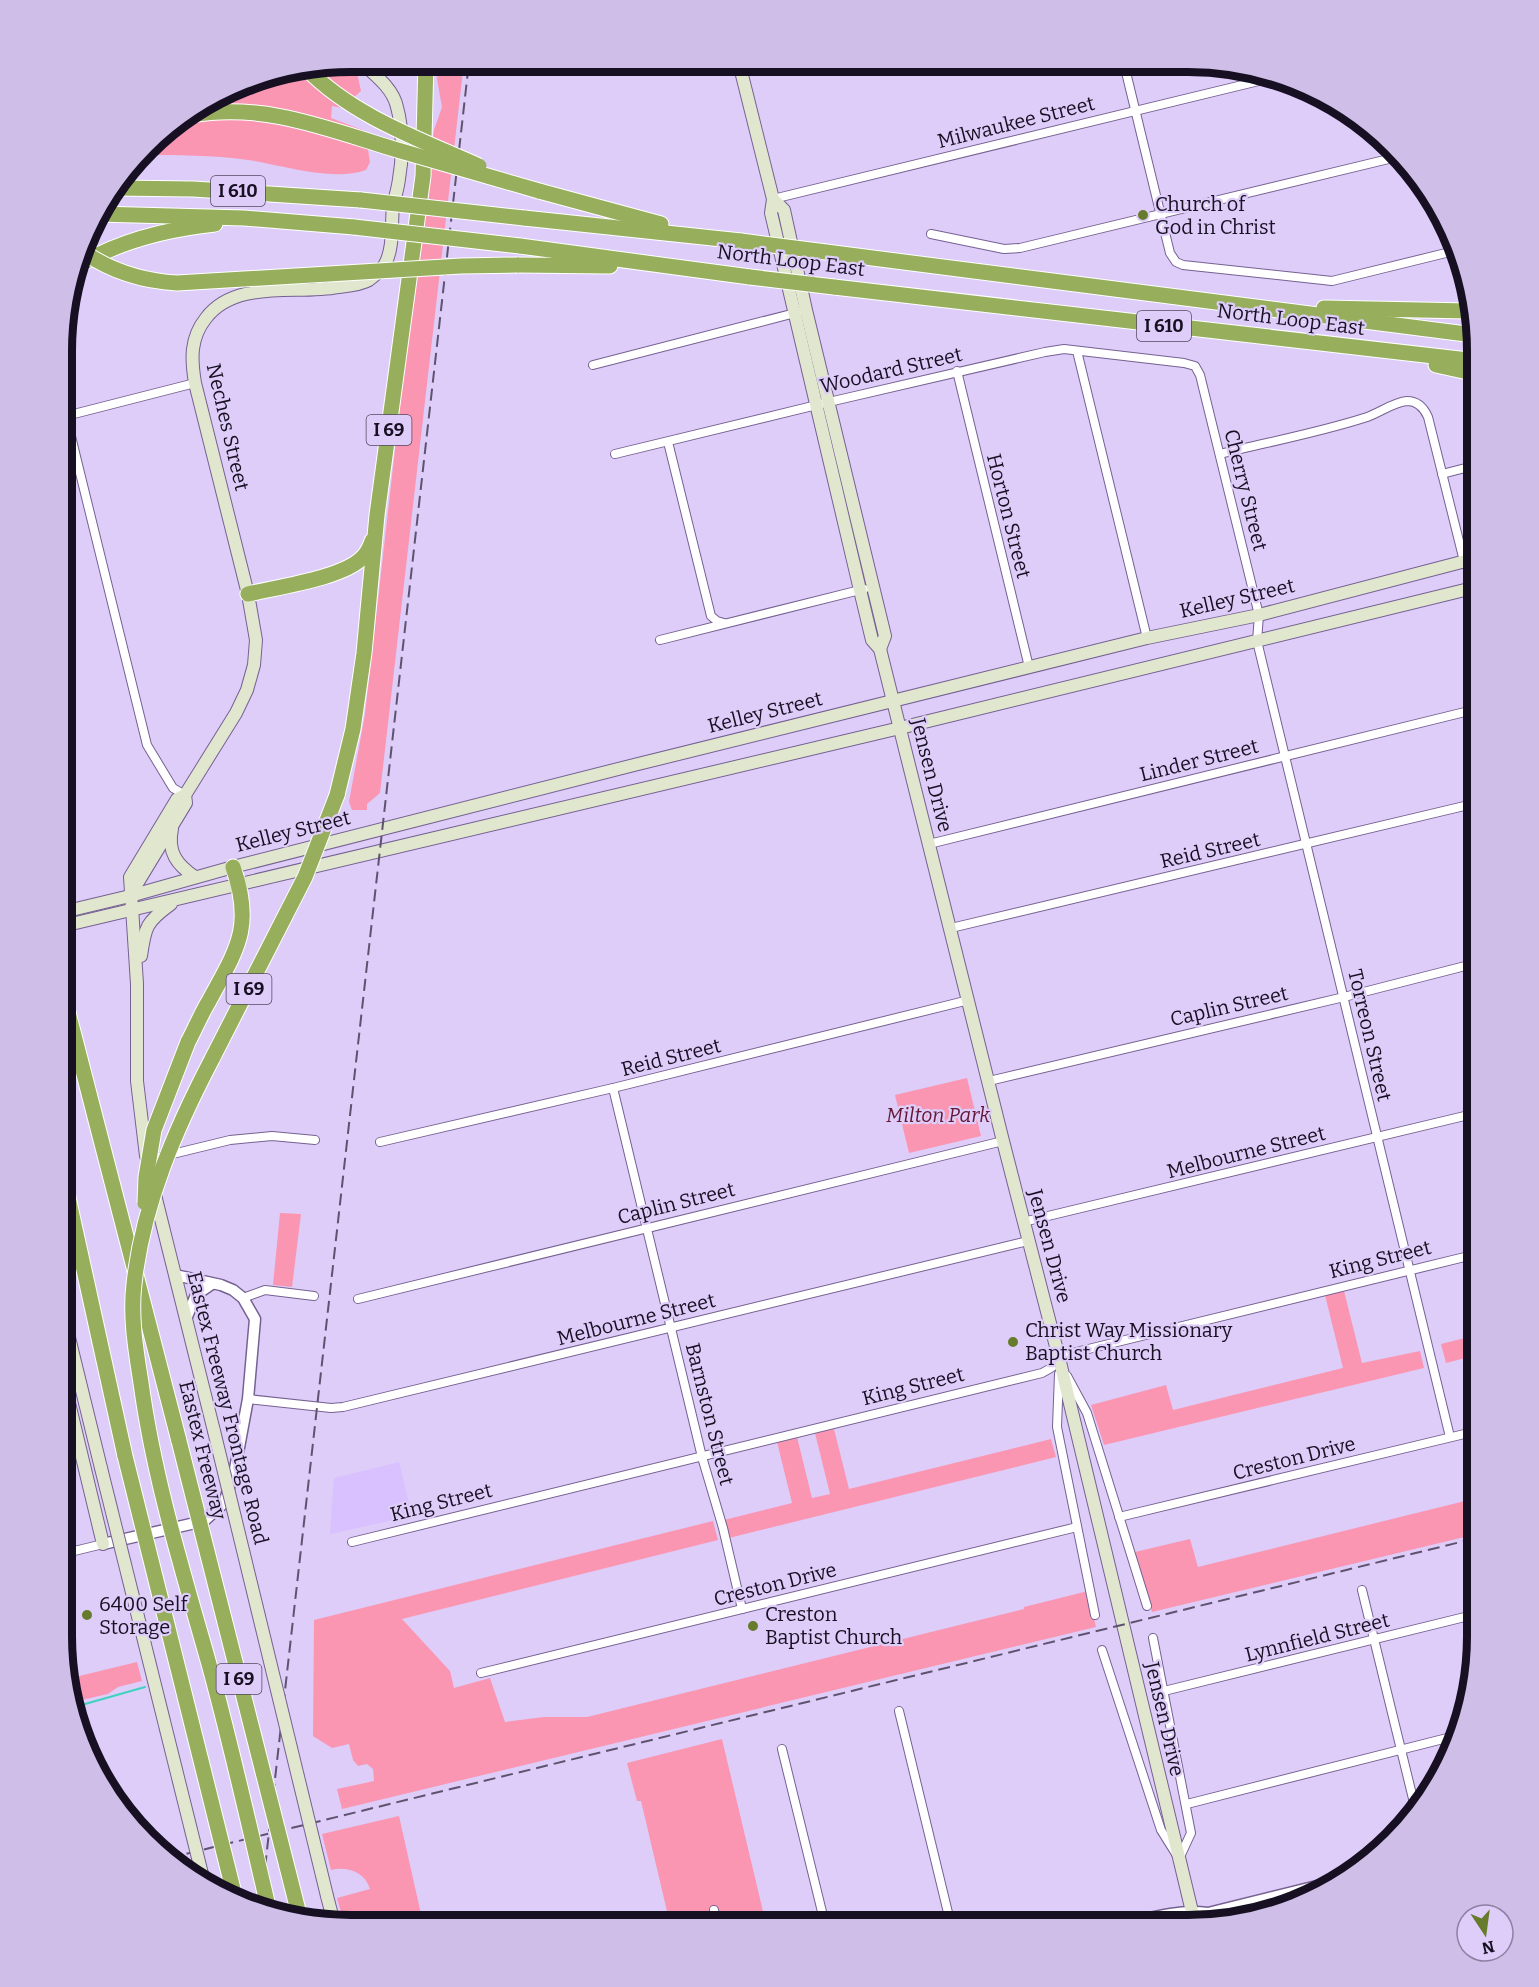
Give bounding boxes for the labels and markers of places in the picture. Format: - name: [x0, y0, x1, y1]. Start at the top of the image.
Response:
- place label: Church of God in Christ: [1155, 192, 1276, 239]
- marker: Church of God in Christ: [1136, 208, 1150, 222]
- place label: Christ Way Missionary Baptist Church: [1025, 1318, 1233, 1365]
- marker: Christ Way Missionary Baptist Church: [1006, 1335, 1020, 1349]
- place label: 6400 Self Storage: [99, 1592, 190, 1639]
- place label: Creston Baptist Church: [765, 1602, 903, 1649]
- marker: 6400 Self Storage: [80, 1608, 94, 1622]
- marker: Creston Baptist Church: [746, 1619, 760, 1633]

